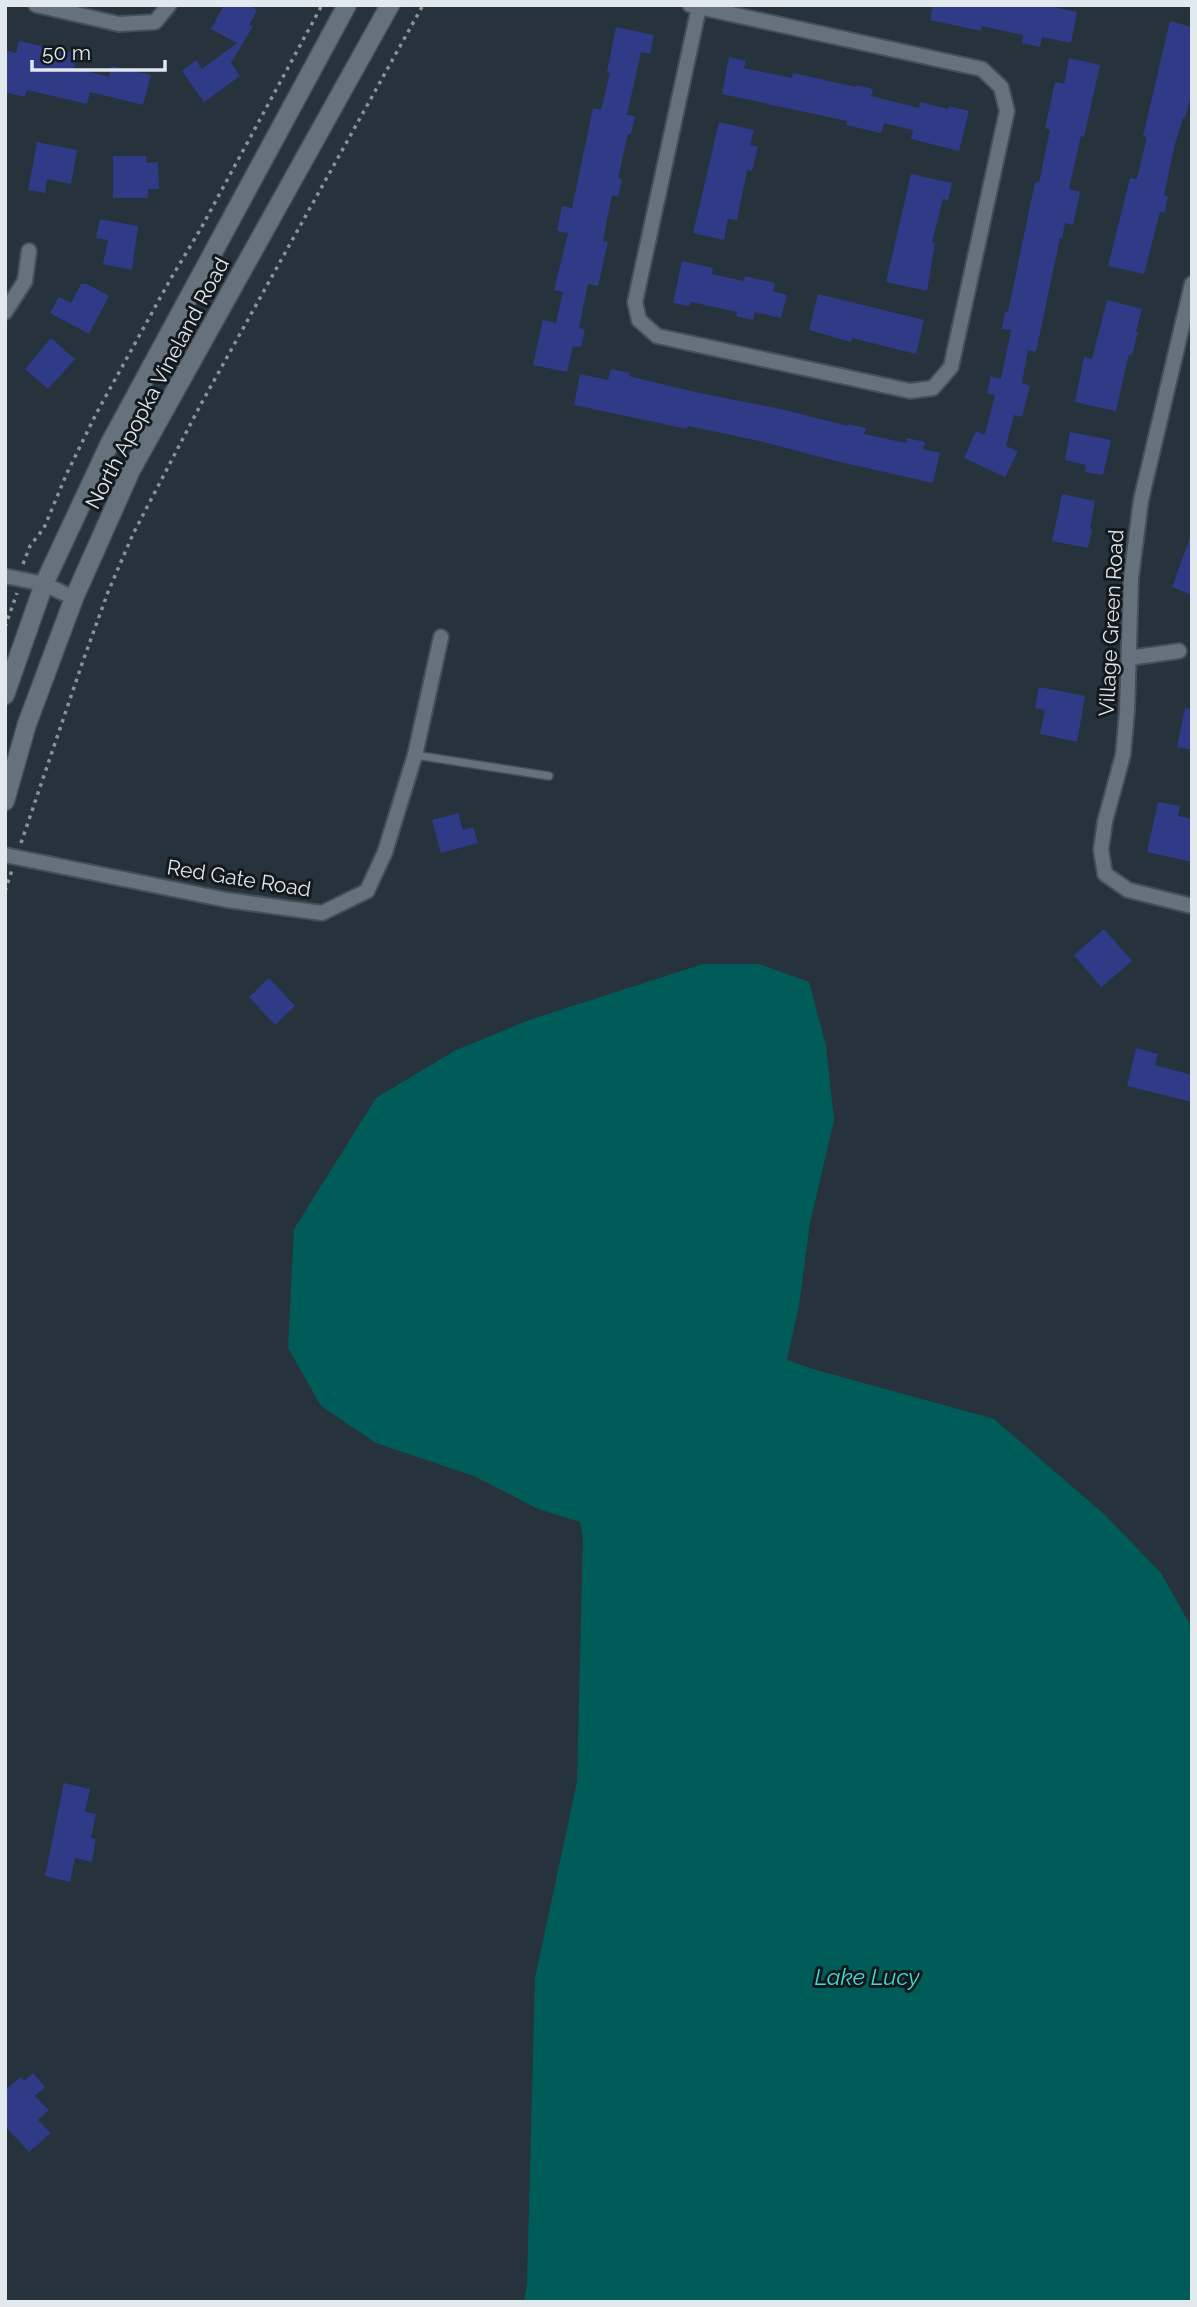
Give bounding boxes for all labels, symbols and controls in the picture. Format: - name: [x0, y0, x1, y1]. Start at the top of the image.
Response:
- scale bar: [32, 28, 164, 72]
- text: 50 m: [42, 40, 91, 65]
- street label: North Apopka Vineland Road: [80, 253, 234, 513]
- street label: Village Green Road: [1094, 529, 1128, 717]
- street label: Red Gate Road: [165, 854, 313, 902]
- water label: Lake Lucy: [814, 1963, 920, 1990]

